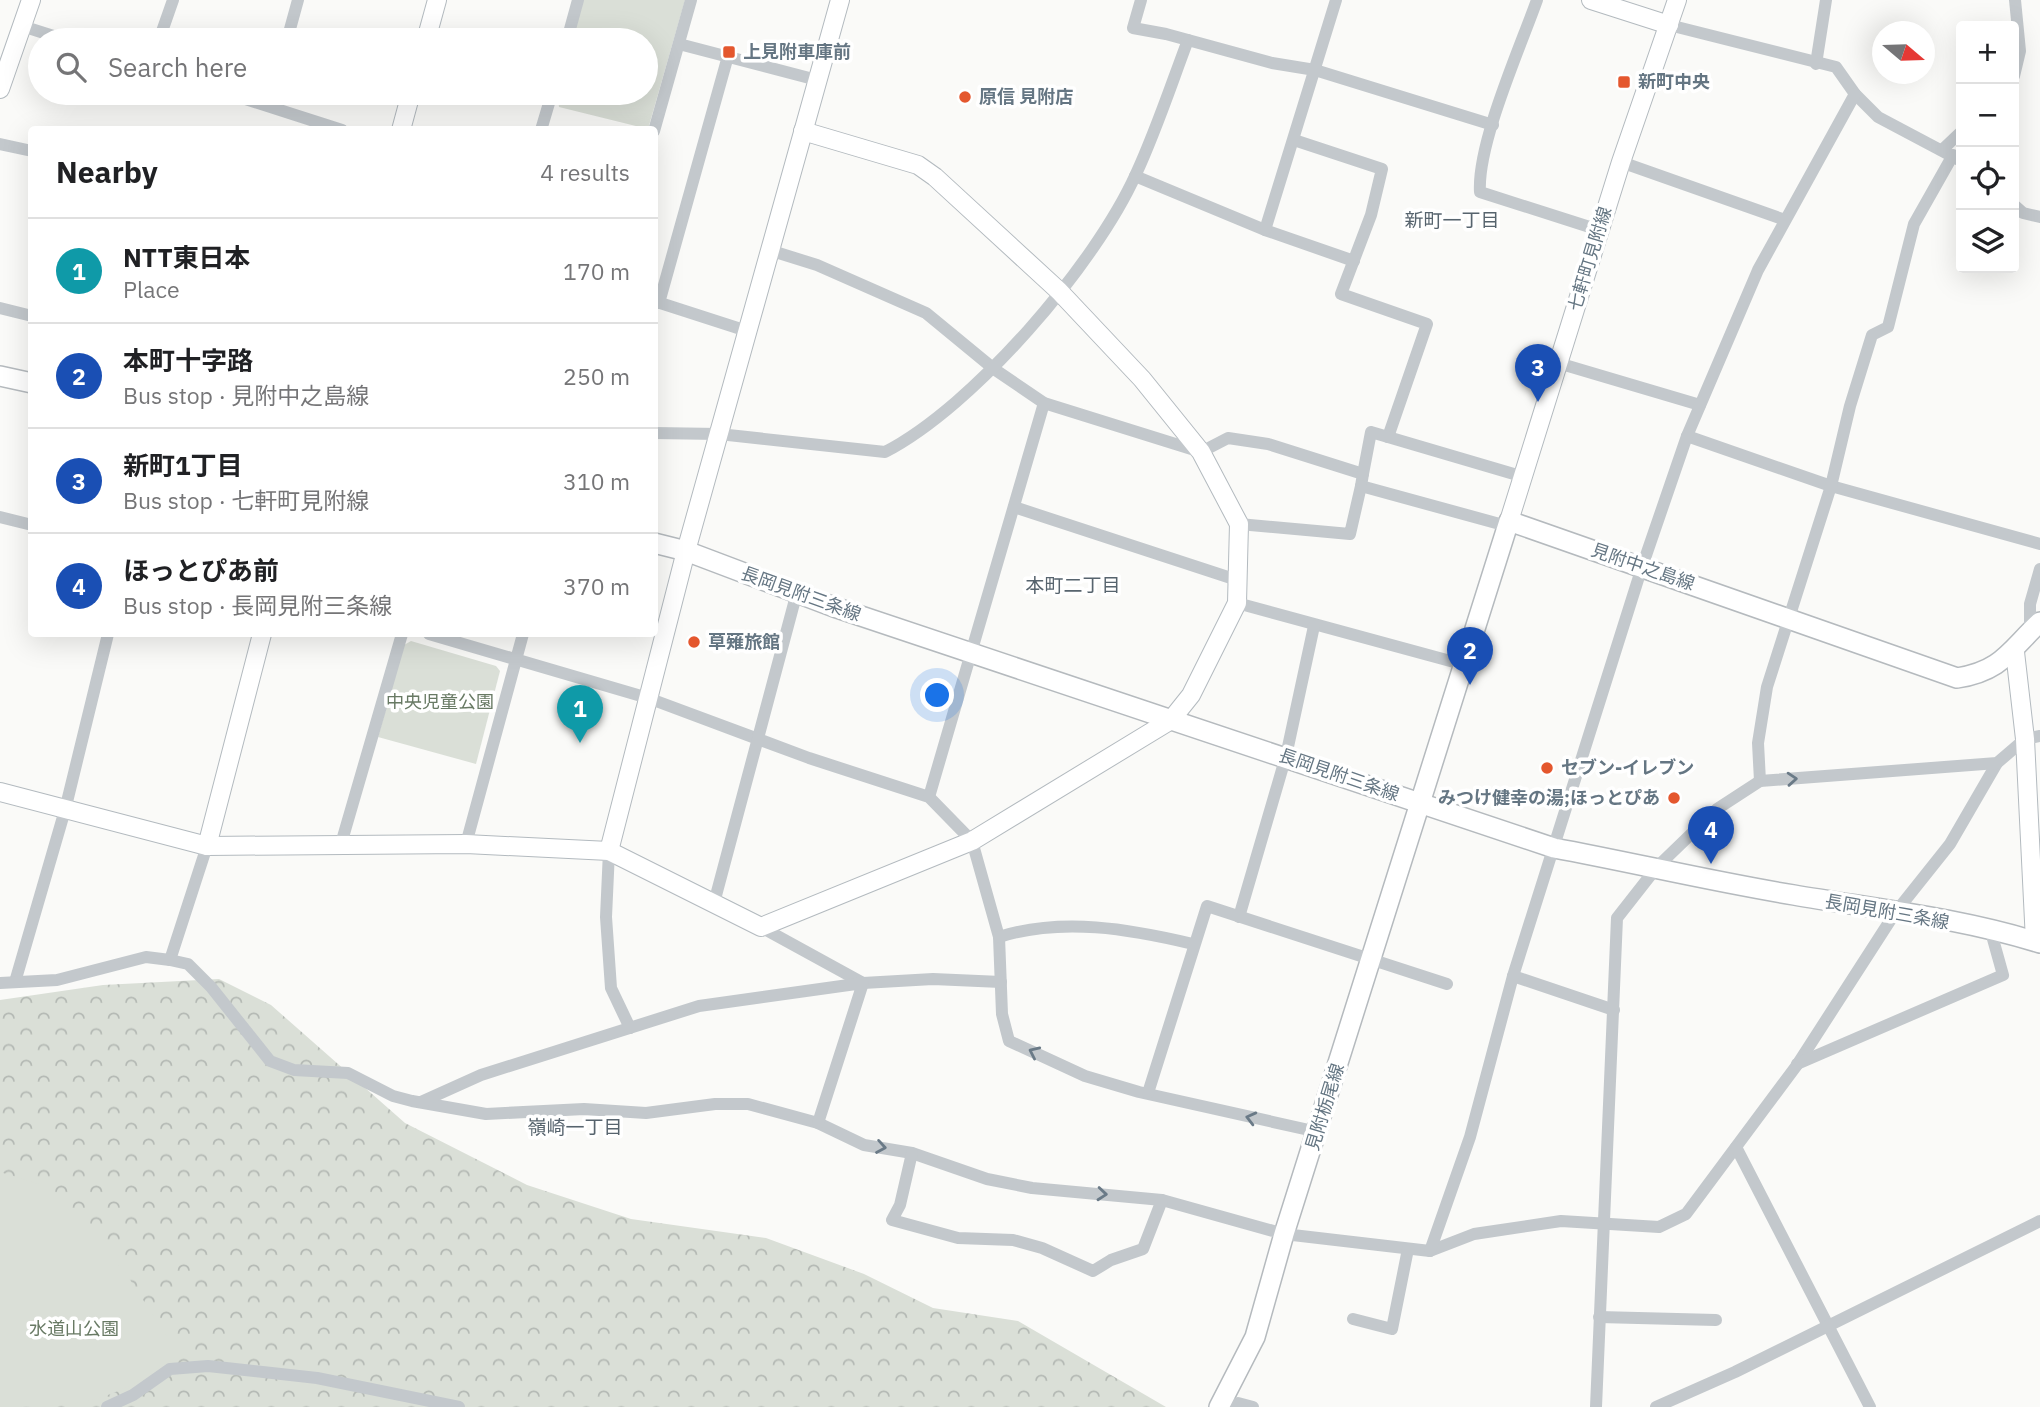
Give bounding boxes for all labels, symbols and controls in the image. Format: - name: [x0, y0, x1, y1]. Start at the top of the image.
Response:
- north arrow: [1872, 21, 1935, 84]
- map controls: [1956, 21, 2019, 273]
- button: +: [1956, 21, 2019, 84]
- search box: [28, 28, 658, 105]
- place label: 上見附車庫前: [743, 40, 851, 63]
- marker: 上見附車庫前: [721, 44, 737, 60]
- icon: search: [52, 48, 90, 86]
- text: Search here: [108, 50, 247, 84]
- place label: 新町中央: [1638, 70, 1710, 93]
- marker: 新町中央: [1616, 74, 1632, 90]
- button: −: [1956, 84, 2019, 147]
- place label: 原信 見附店: [979, 85, 1073, 108]
- marker: 原信 見附店: [957, 89, 973, 105]
- button: locate: [1956, 147, 2019, 210]
- text: Nearby: [56, 152, 158, 191]
- text: 4 results: [540, 157, 630, 187]
- street label: 七軒町見附線: [1563, 204, 1616, 314]
- district label: 新町一丁目: [1404, 208, 1500, 232]
- button: layers: [1956, 210, 2019, 273]
- text: NTT東日本: [123, 240, 251, 274]
- text: 1: [72, 256, 86, 286]
- text: 170 m: [563, 256, 630, 286]
- text: Place: [123, 274, 180, 304]
- text: 本町十字路: [123, 343, 253, 377]
- pin: 3: [1515, 344, 1561, 402]
- text: 2: [72, 361, 86, 391]
- text: 250 m: [563, 361, 630, 391]
- text: Bus stop · 見附中之島線: [123, 380, 369, 410]
- text: 新町1丁目: [123, 448, 243, 482]
- text: 3: [72, 466, 86, 496]
- text: 310 m: [563, 466, 630, 496]
- text: Bus stop · 七軒町見附線: [123, 485, 369, 515]
- street label: 見附中之島線: [1588, 538, 1698, 595]
- text: ほっとぴあ前: [123, 553, 279, 587]
- street label: 長岡見附三条線: [738, 561, 864, 626]
- text: 4: [72, 571, 86, 601]
- text: 370 m: [563, 571, 630, 601]
- district label: 本町二丁目: [1025, 573, 1121, 597]
- text: Bus stop · 長岡見附三条線: [123, 590, 392, 620]
- pin: 2: [1447, 627, 1493, 685]
- place label: 草薙旅館: [708, 630, 780, 653]
- marker: 草薙旅館: [686, 634, 702, 650]
- your location: [920, 678, 954, 712]
- pin: 1: [557, 685, 603, 743]
- park label: 中央児童公園: [386, 690, 494, 713]
- street label: 長岡見附三条線: [1276, 743, 1402, 806]
- place label: セブン-イレブン: [1561, 756, 1694, 779]
- marker: セブン-イレブン: [1539, 760, 1555, 776]
- one-way arrow: [1786, 772, 1797, 787]
- place label: みつけ健幸の湯;ほっとぴあ: [1438, 786, 1660, 809]
- marker: みつけ健幸の湯;ほっとぴあ: [1666, 790, 1682, 806]
- pin: 4: [1688, 806, 1734, 864]
- street label: 長岡見附三条線: [1823, 889, 1951, 934]
- one-way arrow: [1029, 1046, 1041, 1060]
- street label: 見附栃尾線: [1300, 1060, 1349, 1153]
- one-way arrow: [1245, 1112, 1257, 1126]
- district label: 嶺崎一丁目: [527, 1115, 623, 1139]
- one-way arrow: [875, 1139, 887, 1154]
- one-way arrow: [1096, 1187, 1108, 1202]
- park label: 水道山公園: [29, 1317, 119, 1340]

